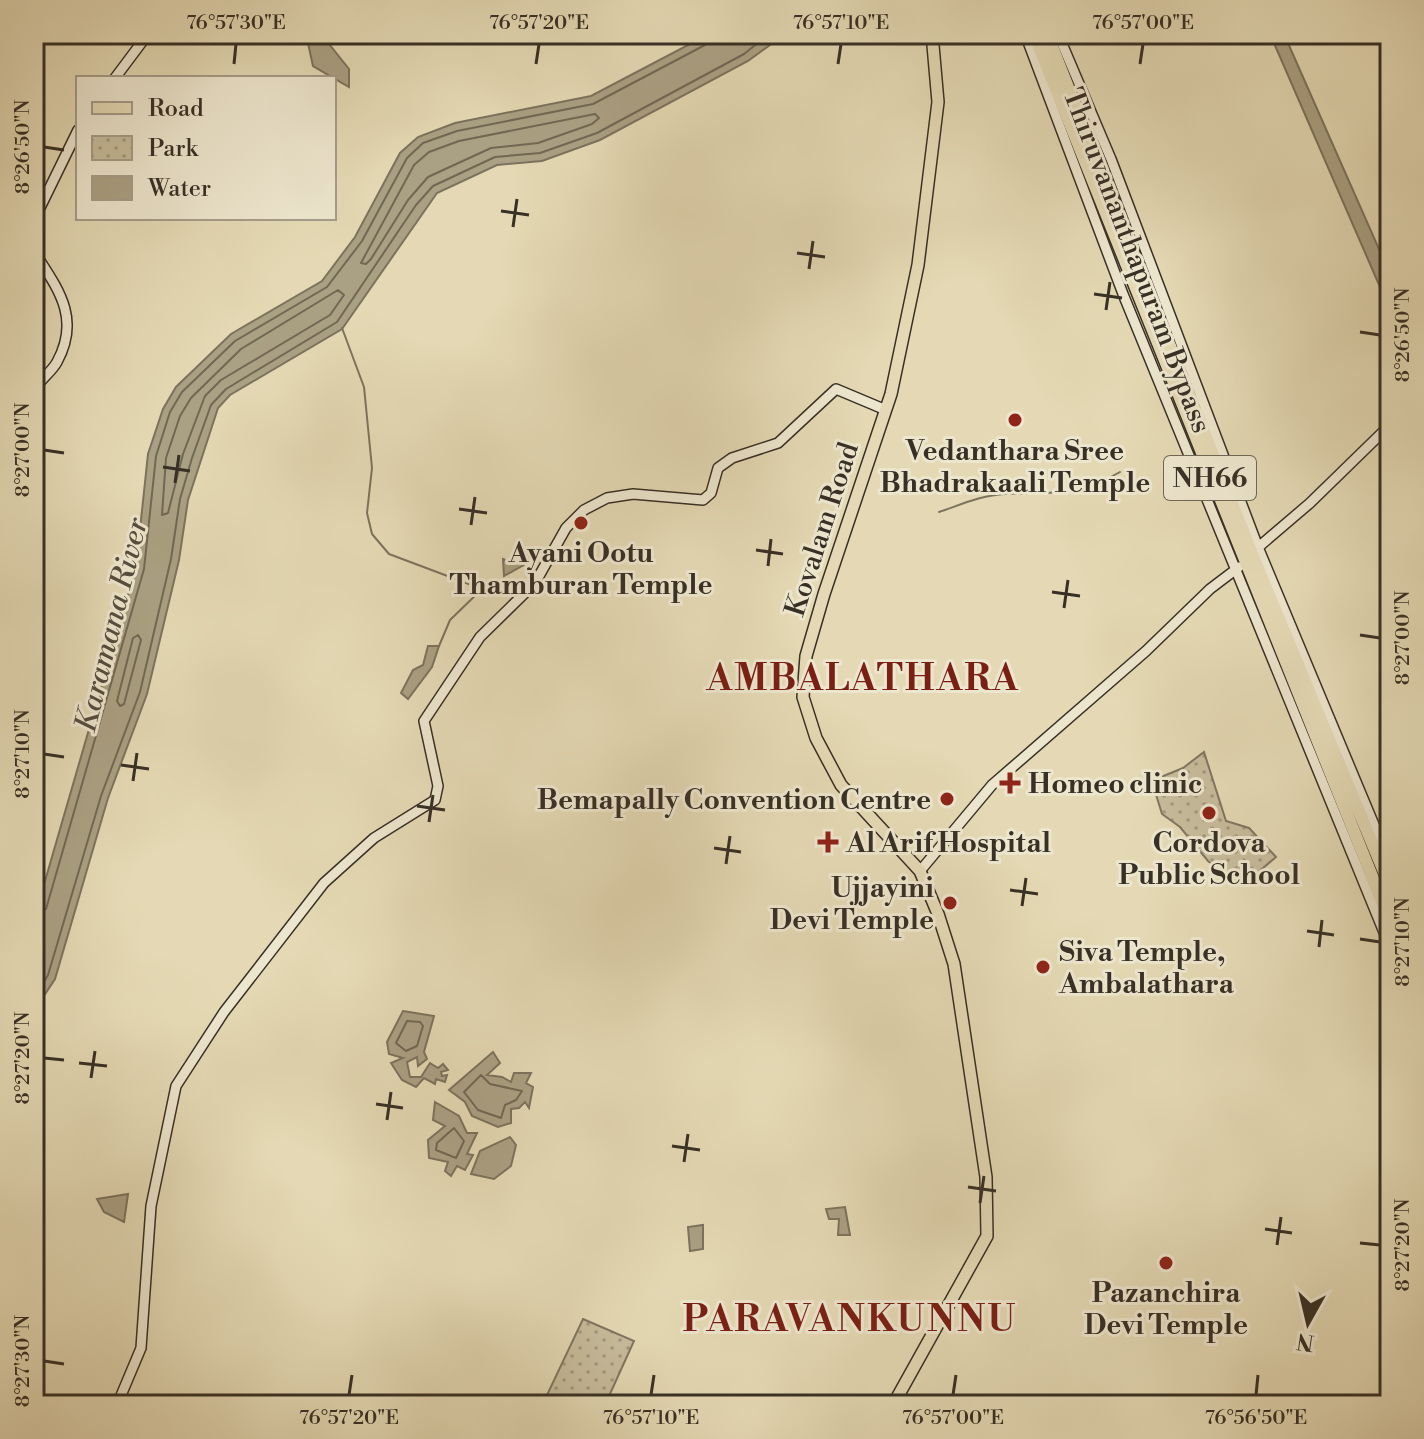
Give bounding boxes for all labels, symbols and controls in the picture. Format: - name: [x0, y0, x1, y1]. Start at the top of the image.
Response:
- text: 76°57'30"E: [186, 11, 286, 36]
- text: 76°57'20"E: [489, 11, 589, 36]
- text: 76°57'10"E: [793, 11, 889, 36]
- text: 76°57'00"E: [1092, 11, 1194, 36]
- legend: [76, 76, 336, 220]
- street label: Thiruvananthapuram Bypass: [1055, 83, 1219, 438]
- text: Road: [148, 94, 204, 124]
- text: 8°26'50"N: [11, 100, 36, 194]
- text: Park: [148, 134, 199, 164]
- text: Water: [147, 174, 211, 204]
- text: 8°26'50"N: [1391, 288, 1416, 382]
- text: 8°27'00"N: [11, 403, 36, 497]
- marker: Vedanthara Sree Bhadrakaali Temple: [1006, 411, 1024, 429]
- place label: Vedanthara Sree Bhadrakaali Temple: [880, 434, 1150, 501]
- street label: Kovalam Road: [778, 438, 867, 621]
- road number: NH66: [1164, 456, 1256, 500]
- water label: Karamana River: [67, 513, 157, 736]
- marker: Ayani Ootu Thamburan Temple: [572, 514, 590, 532]
- place label: Ayani Ootu Thamburan Temple: [449, 536, 713, 603]
- text: 8°27'00"N: [1391, 591, 1416, 685]
- district label: AMBALATHARA: [705, 657, 1020, 702]
- text: 8°27'10"N: [11, 709, 36, 799]
- place label: Homeo clinic: [1028, 767, 1202, 802]
- marker: Homeo clinic: [999, 772, 1021, 794]
- place label: Bemapally Convention Centre: [537, 783, 931, 818]
- marker: Bemapally Convention Centre: [938, 790, 956, 808]
- marker: Cordova Public School: [1200, 804, 1218, 822]
- place label: Al Arif Hospital: [845, 826, 1051, 861]
- place label: Cordova Public School: [1118, 826, 1300, 893]
- marker: Al Arif Hospital: [817, 831, 839, 853]
- place label: Ujjayini Devi Temple: [770, 871, 934, 938]
- marker: Ujjayini Devi Temple: [941, 894, 959, 912]
- text: 8°27'10"N: [1391, 897, 1416, 987]
- place label: Siva Temple, Ambalathara: [1058, 935, 1235, 1002]
- marker: Siva Temple, Ambalathara: [1034, 958, 1052, 976]
- text: 8°27'20"N: [11, 1011, 36, 1104]
- text: 8°27'20"N: [1391, 1198, 1416, 1291]
- marker: Pazanchira Devi Temple: [1157, 1254, 1175, 1272]
- place label: Pazanchira Devi Temple: [1084, 1276, 1248, 1343]
- north arrow: [1268, 1283, 1348, 1363]
- district label: PARAVANKUNNU: [683, 1298, 1017, 1343]
- text: 8°27'30"N: [11, 1315, 36, 1407]
- text: N: [1294, 1327, 1316, 1356]
- text: 76°57'20"E: [299, 1406, 399, 1431]
- text: 76°57'10"E: [603, 1406, 699, 1431]
- text: 76°57'00"E: [902, 1406, 1004, 1431]
- text: 76°56'50"E: [1205, 1406, 1307, 1431]

